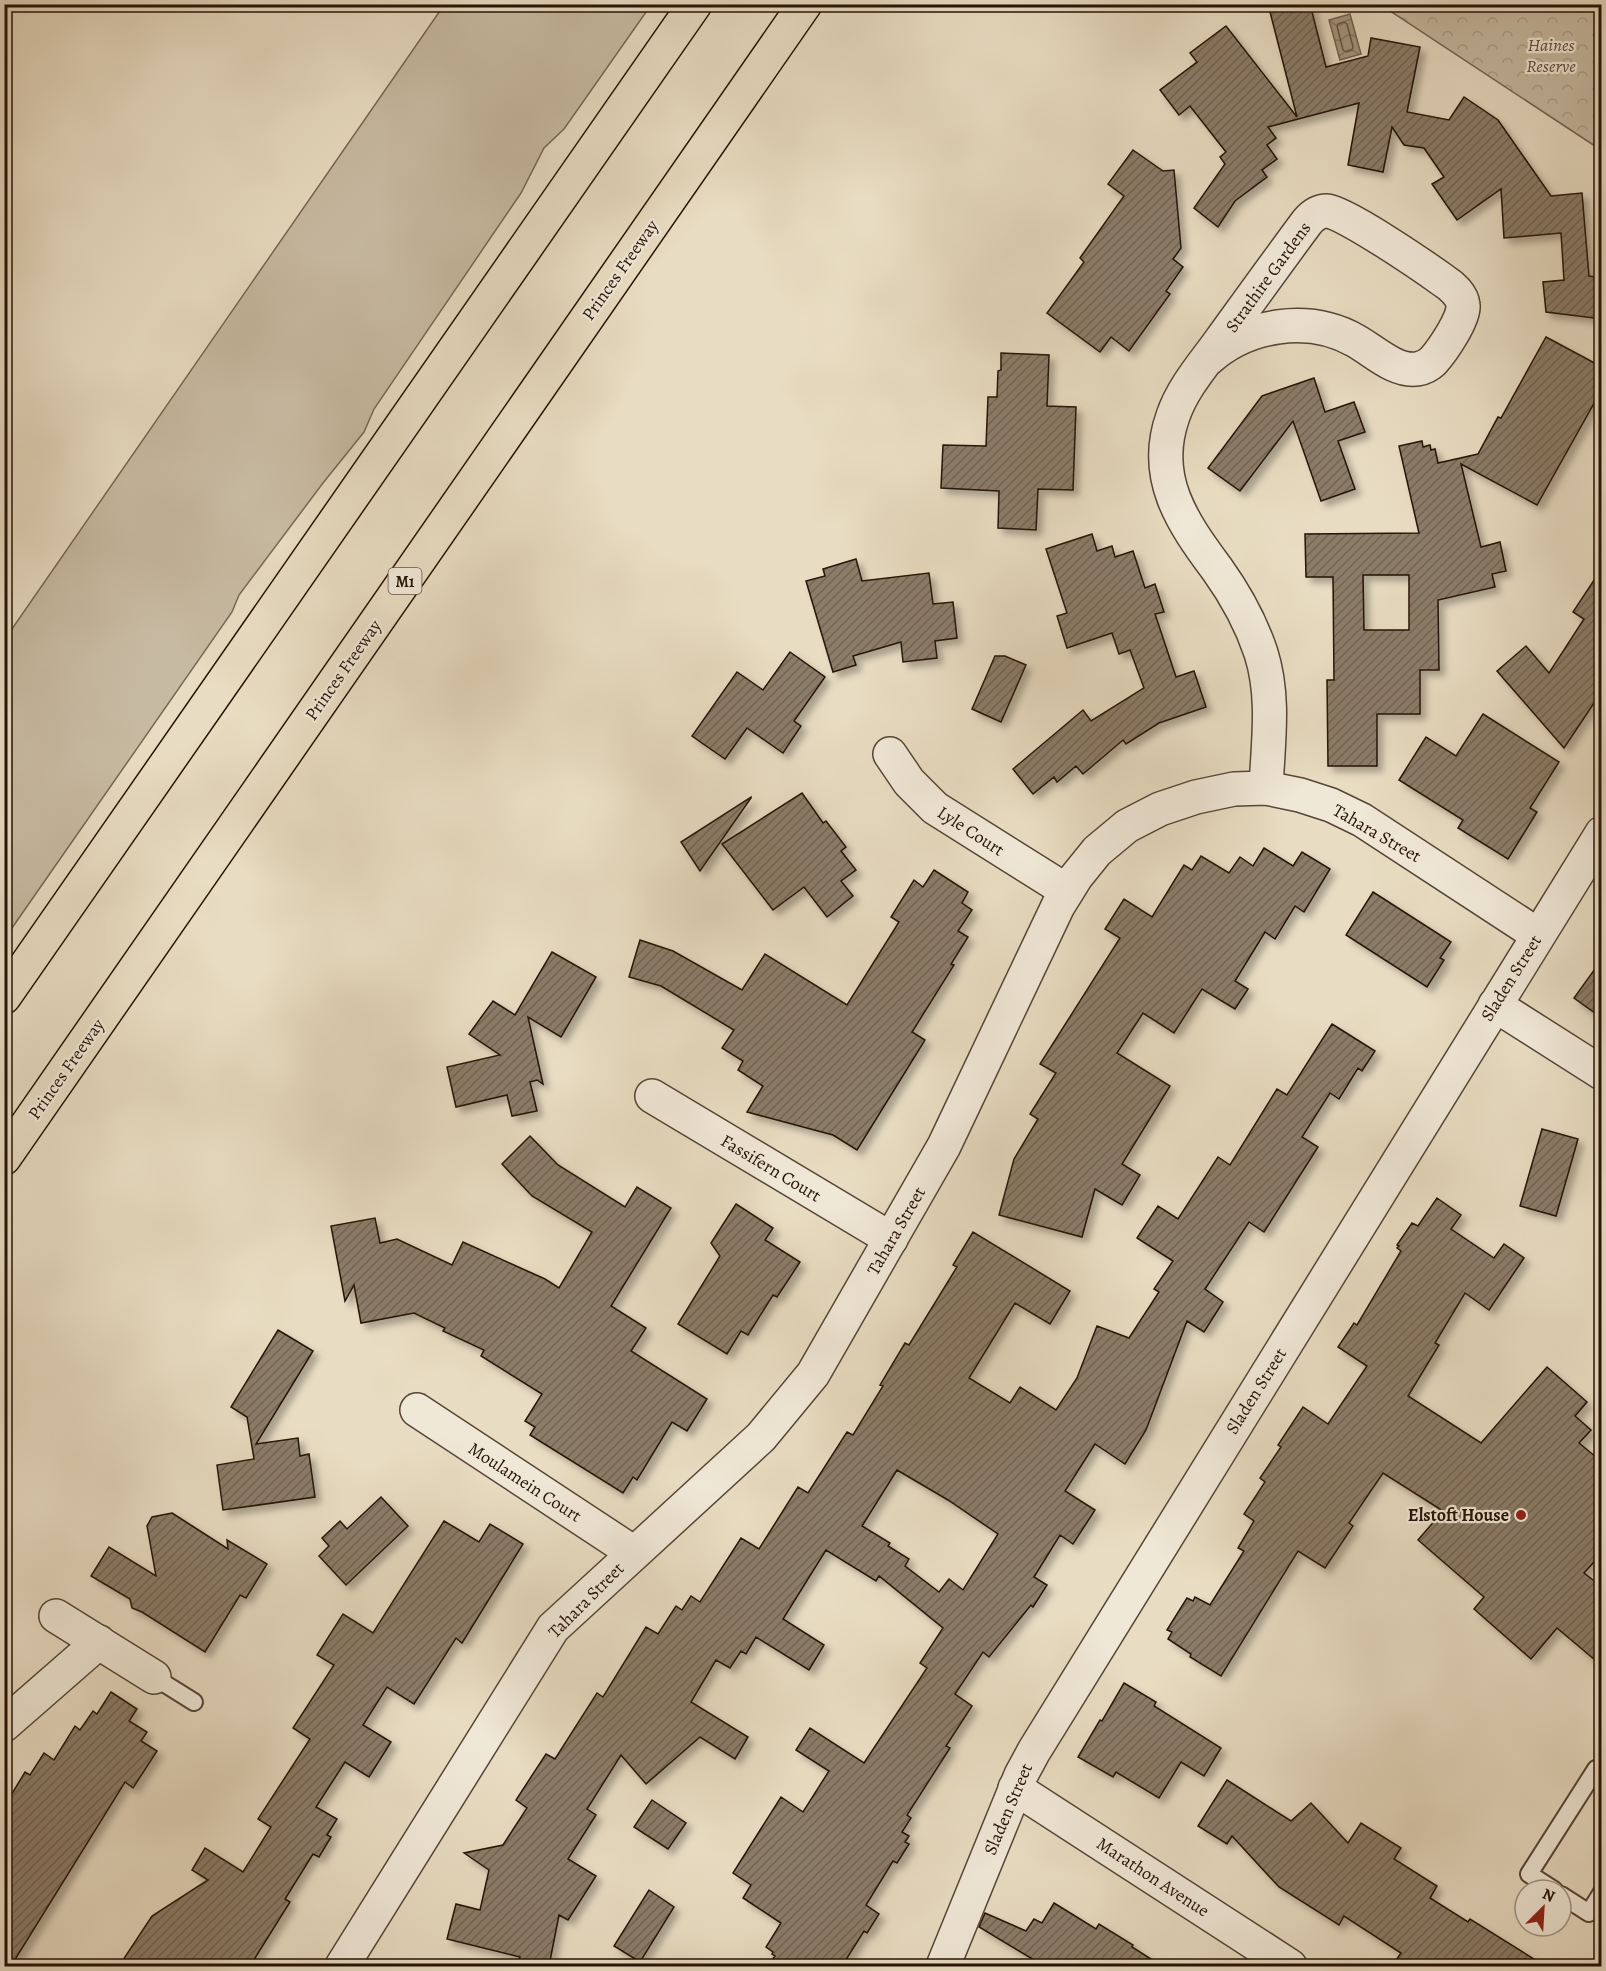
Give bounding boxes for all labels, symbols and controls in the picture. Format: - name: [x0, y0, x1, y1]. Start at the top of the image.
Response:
- park label: Haines Reserve: [1526, 33, 1576, 78]
- street label: Princes Freeway: [576, 214, 664, 325]
- street label: Strathire Gardens: [1220, 217, 1316, 337]
- road number: M1: [388, 568, 422, 594]
- street label: Princes Freeway: [299, 614, 387, 725]
- street label: Tahara Street: [1328, 798, 1426, 868]
- street label: Lyle Court: [933, 800, 1009, 862]
- street label: Sladen Street: [1475, 930, 1547, 1026]
- street label: Princes Freeway: [22, 1013, 110, 1124]
- street label: Fassifern Court: [716, 1129, 826, 1207]
- street label: Tahara Street: [861, 1182, 931, 1280]
- street label: Sladen Street: [1220, 1343, 1292, 1439]
- street label: Moulamein Court: [464, 1436, 586, 1528]
- place label: Elstoft House: [1408, 1503, 1509, 1527]
- marker: Elstoft House: [1514, 1508, 1528, 1522]
- street label: Tahara Street: [543, 1557, 629, 1643]
- street label: Sladen Street: [978, 1759, 1038, 1859]
- street label: Marathon Avenue: [1092, 1832, 1214, 1922]
- north arrow: [1513, 1878, 1573, 1938]
- text: N: [1539, 1883, 1559, 1908]

